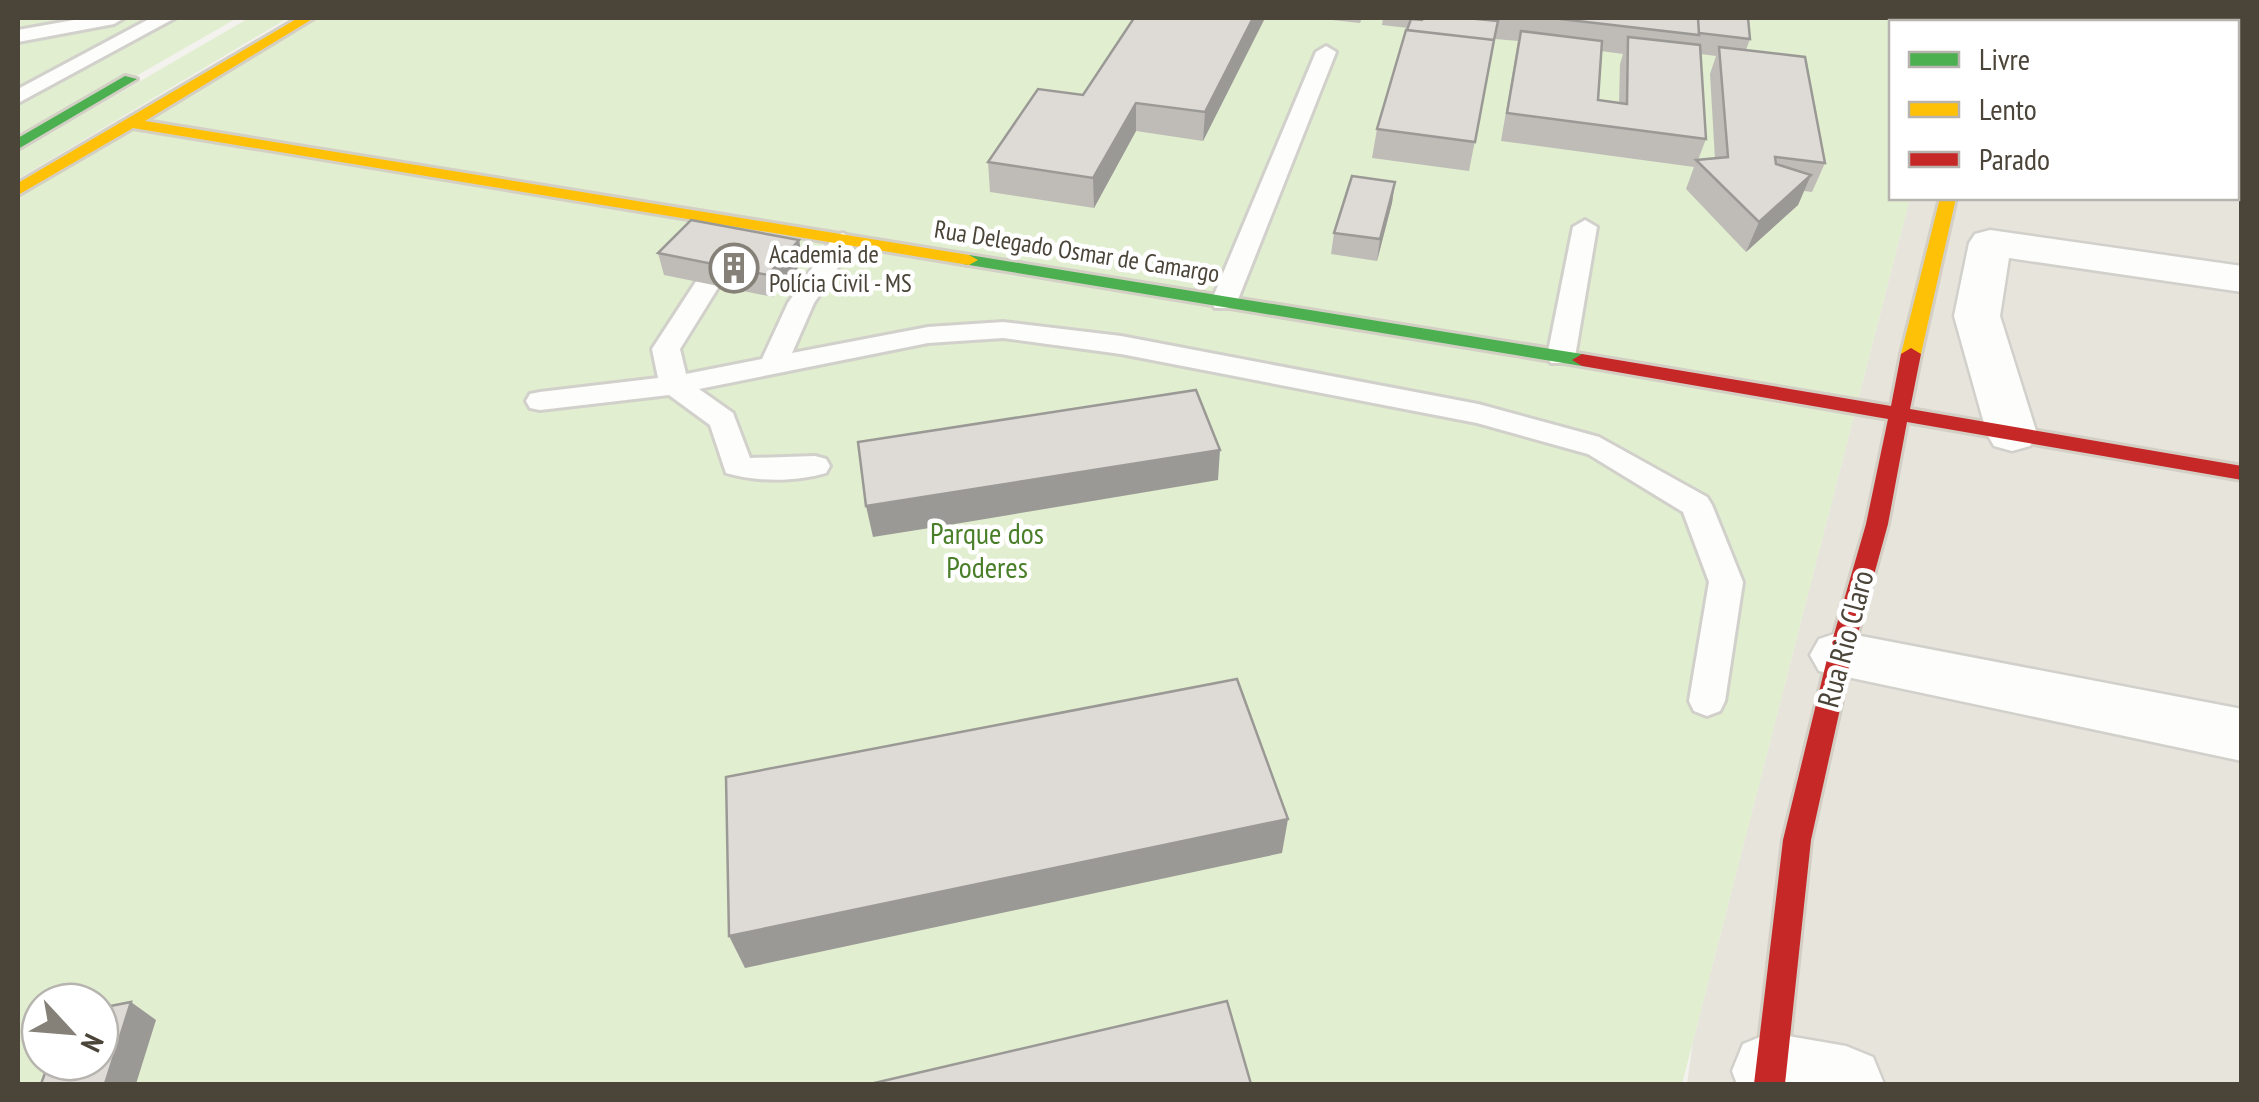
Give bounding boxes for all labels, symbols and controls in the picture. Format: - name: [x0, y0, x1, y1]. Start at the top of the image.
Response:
- legend: [1889, 20, 2239, 200]
- text: Livre: [1979, 39, 2030, 78]
- text: Lento: [1979, 89, 2037, 128]
- text: Parado: [1979, 139, 2050, 178]
- street label: Rua Delegado Osmar de Camargo: [932, 213, 1222, 289]
- place label: Academia de Polícia Civil - MS: [769, 238, 912, 299]
- building icon: Academia de Polícia Civil - MS: [708, 242, 760, 294]
- park label: Parque dos Poderes: [930, 513, 1044, 586]
- street label: Rua Rio Claro: [1808, 566, 1881, 711]
- north arrow: [20, 982, 120, 1082]
- text: N: [73, 1028, 113, 1058]

